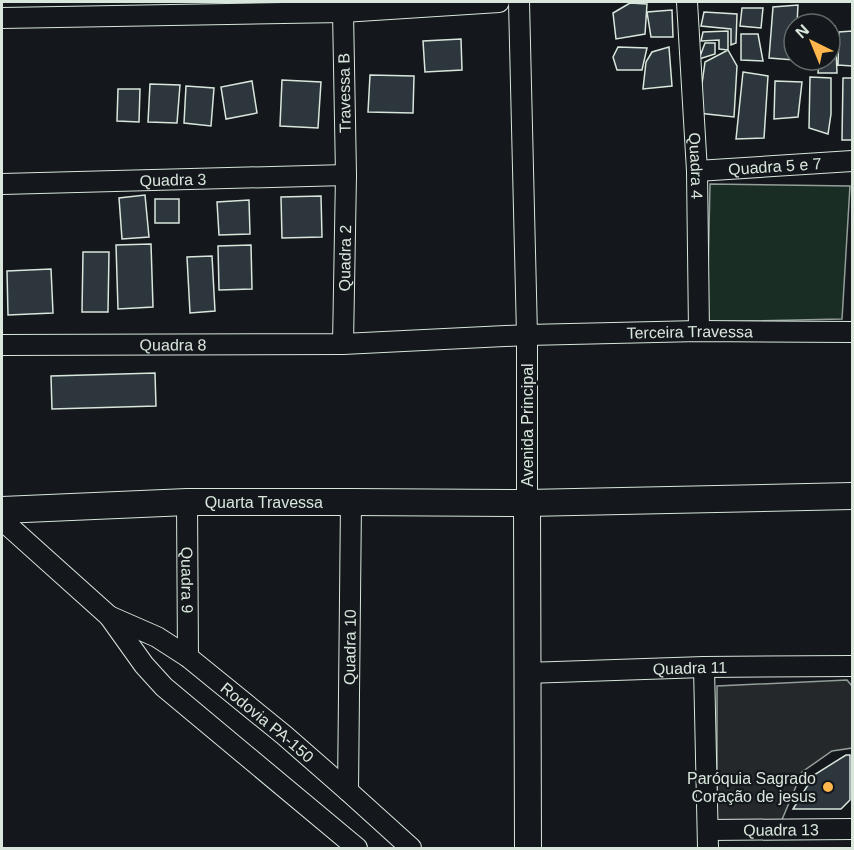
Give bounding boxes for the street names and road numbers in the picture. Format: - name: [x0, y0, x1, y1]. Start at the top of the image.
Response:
- street label: Travessa B: [335, 53, 354, 133]
- street label: Quadra 4: [686, 132, 705, 199]
- street label: Quadra 5 e 7: [728, 155, 822, 178]
- street label: Quadra 3: [139, 171, 207, 189]
- street label: Quadra 2: [336, 224, 354, 292]
- street label: Terceira Travessa: [626, 323, 753, 342]
- street label: Quadra 8: [140, 336, 207, 354]
- street label: Avenida Principal: [519, 363, 536, 487]
- street label: Quarta Travessa: [205, 494, 323, 511]
- street label: Quadra 9: [178, 547, 196, 614]
- street label: Quadra 10: [341, 609, 359, 685]
- street label: Quadra 11: [652, 659, 727, 678]
- street label: Rodovia PA-150: [217, 679, 317, 766]
- street label: Quadra 13: [743, 821, 819, 839]

